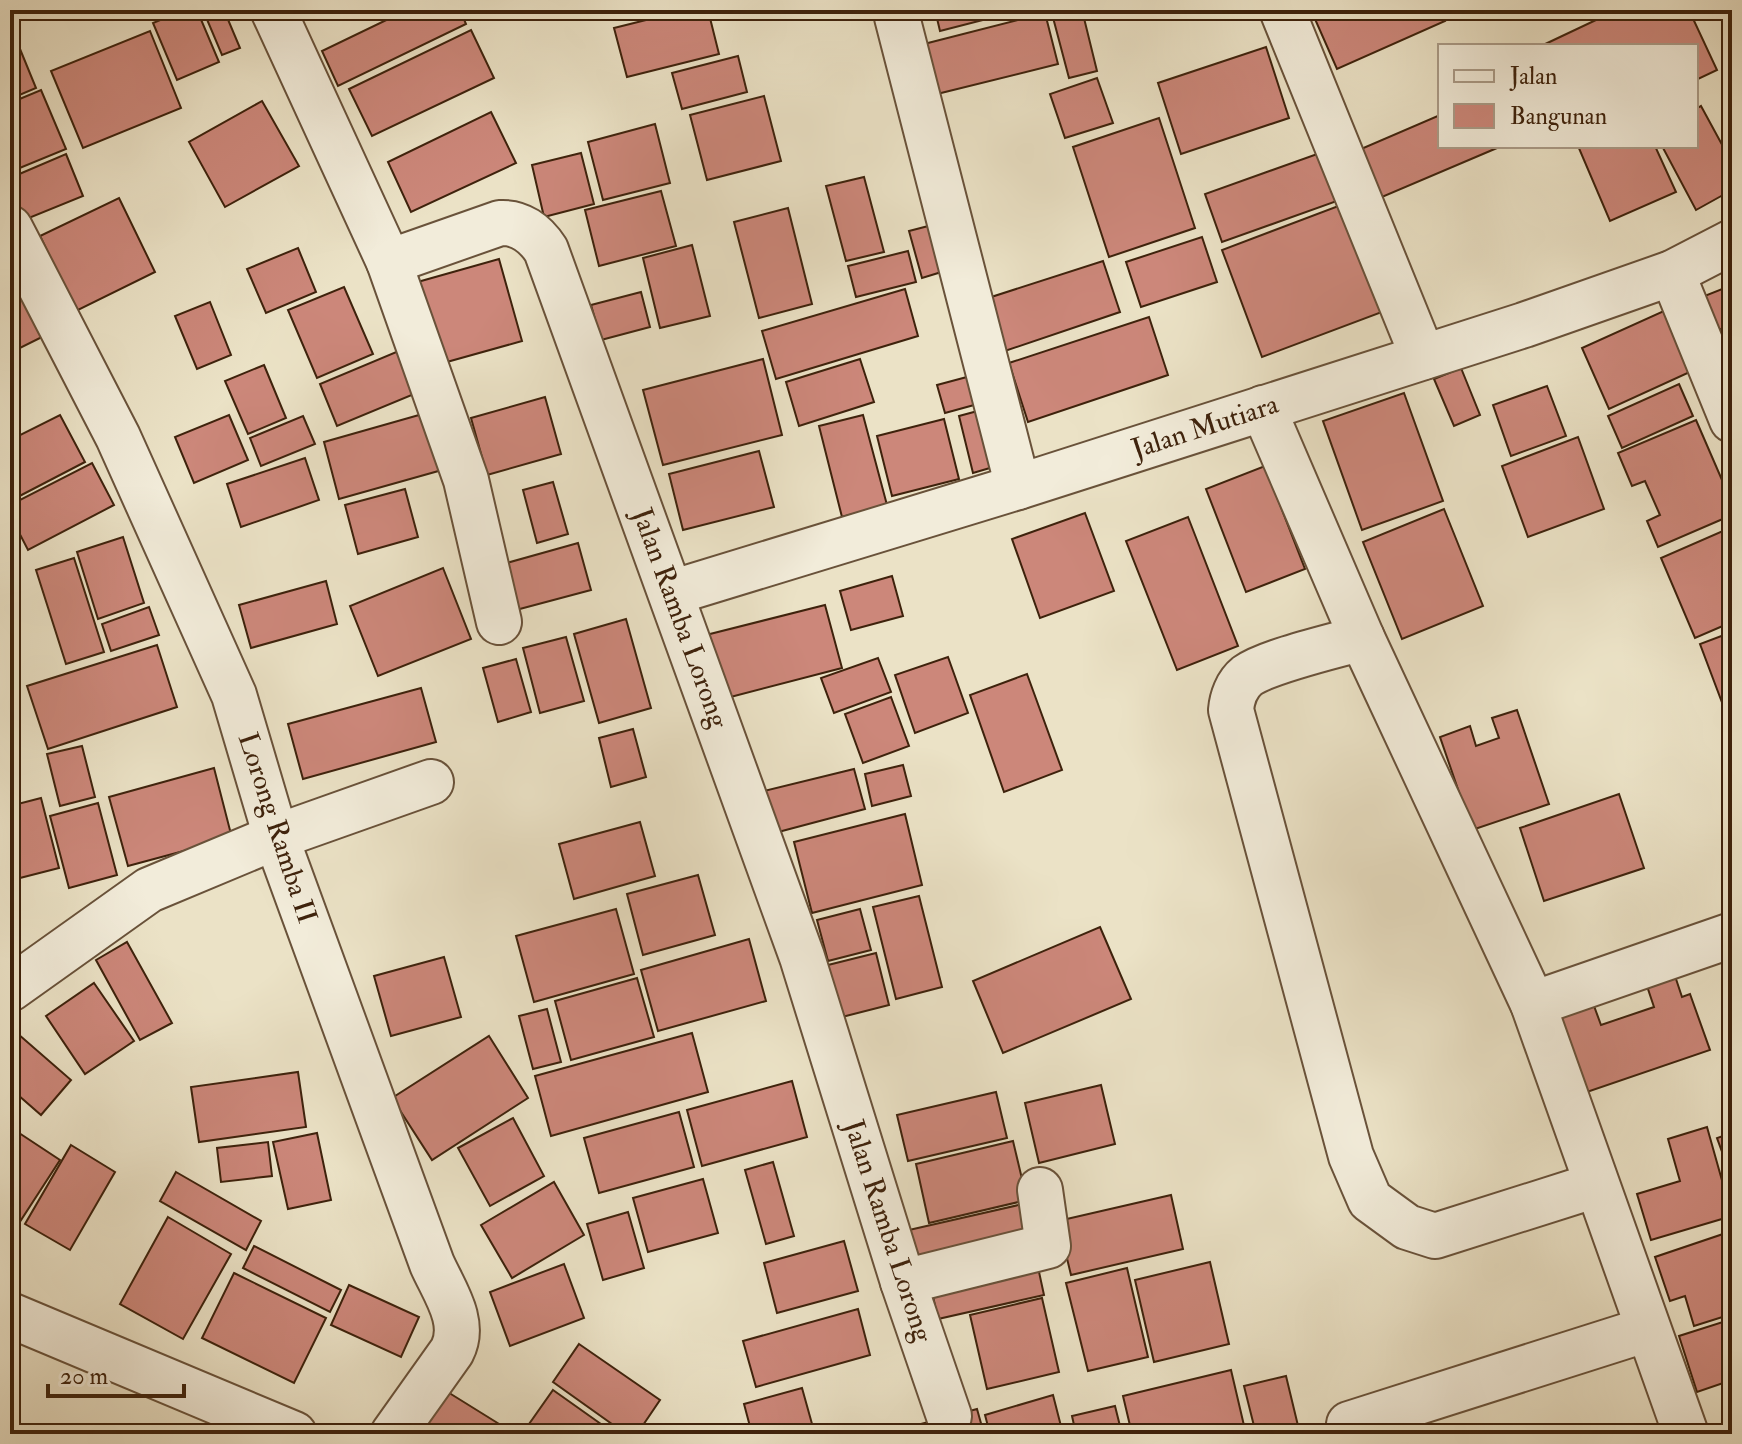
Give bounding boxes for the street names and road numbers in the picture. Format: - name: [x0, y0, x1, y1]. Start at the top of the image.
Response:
- street label: Jalan Mutiara: [1126, 387, 1283, 467]
- street label: Jalan Ramba Lorong: [624, 502, 736, 734]
- street label: Lorong Ramba II: [230, 728, 324, 928]
- street label: Jalan Ramba Lorong: [835, 1115, 941, 1348]

